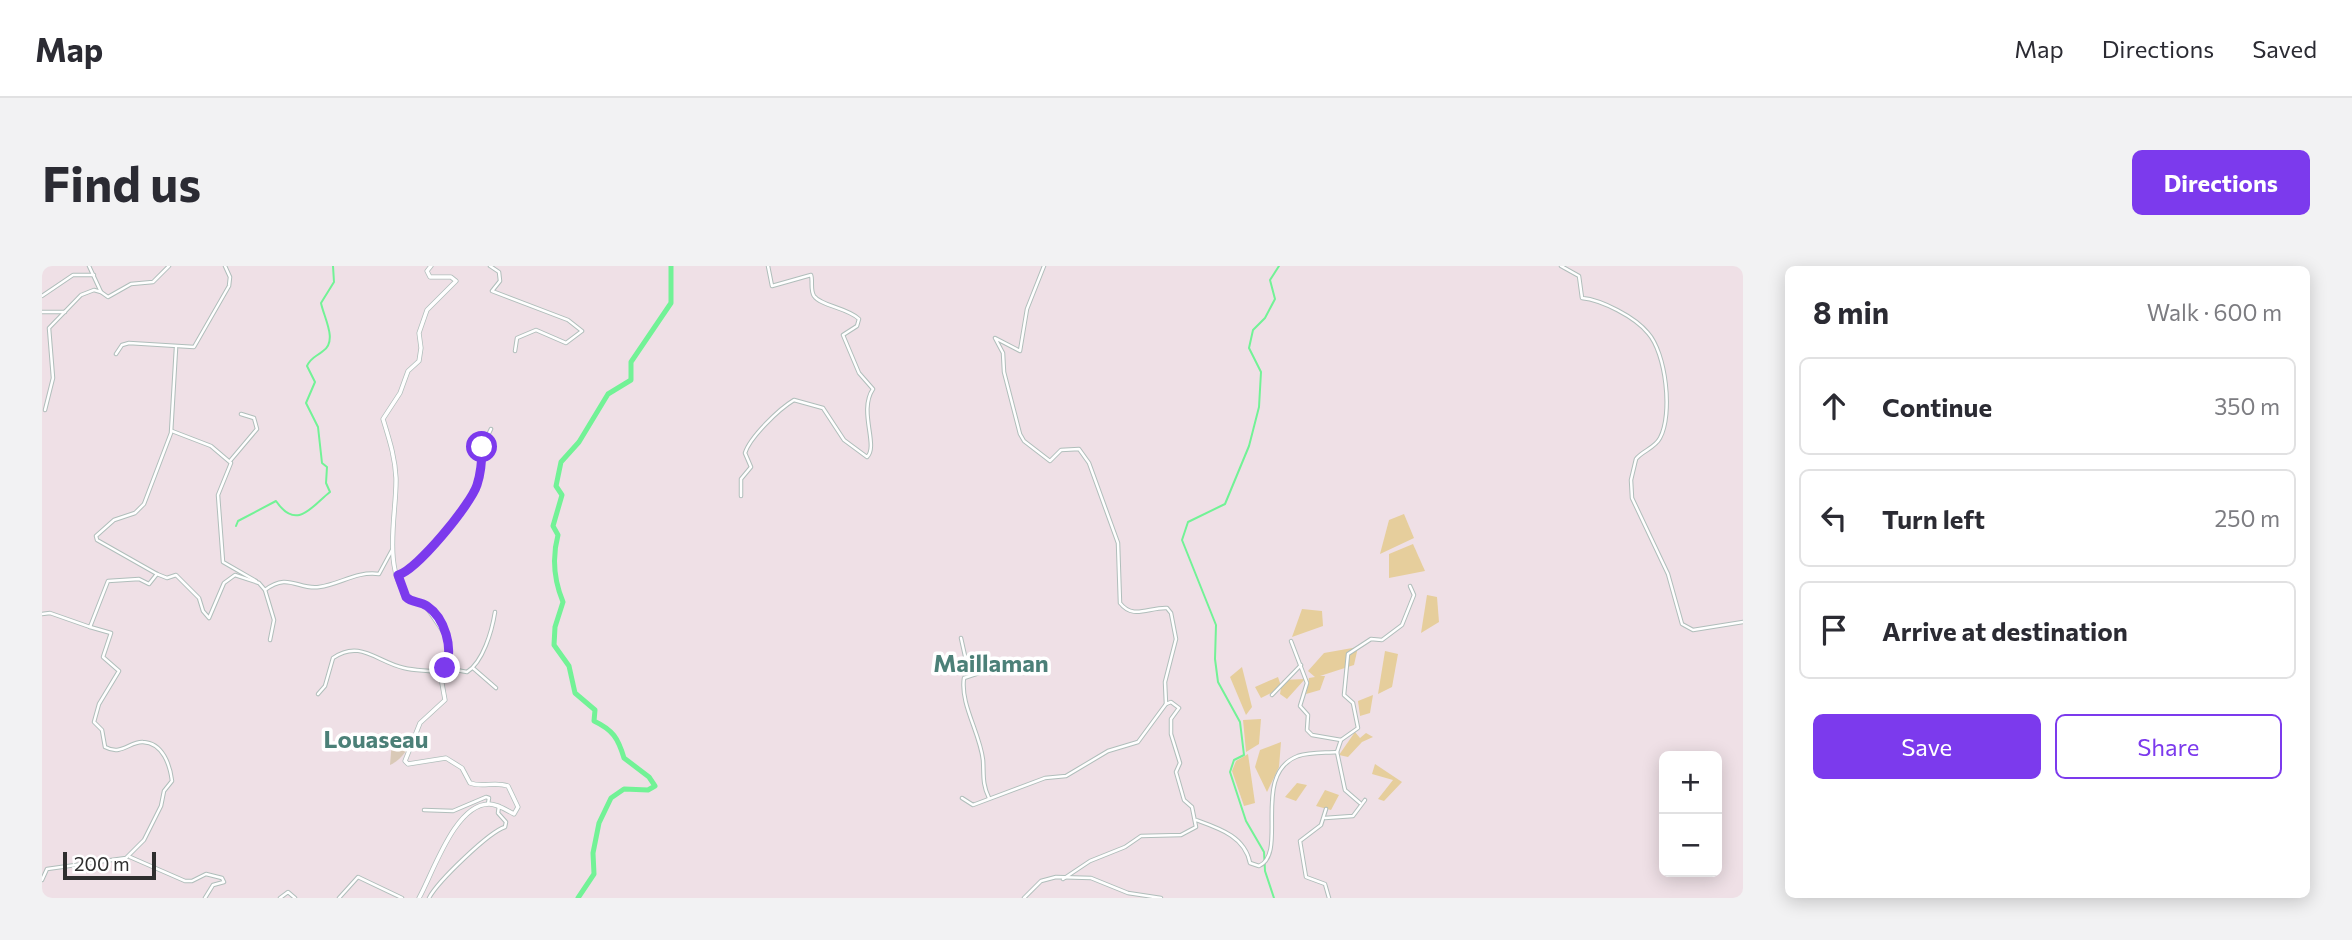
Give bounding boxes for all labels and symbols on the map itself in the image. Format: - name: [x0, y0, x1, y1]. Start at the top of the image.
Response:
- route start: [466, 431, 497, 462]
- district label: Maillaman: [933, 648, 1049, 677]
- route end: [429, 652, 460, 683]
- district label: Louaseau: [324, 724, 428, 753]
- scale bar: [63, 849, 156, 881]

